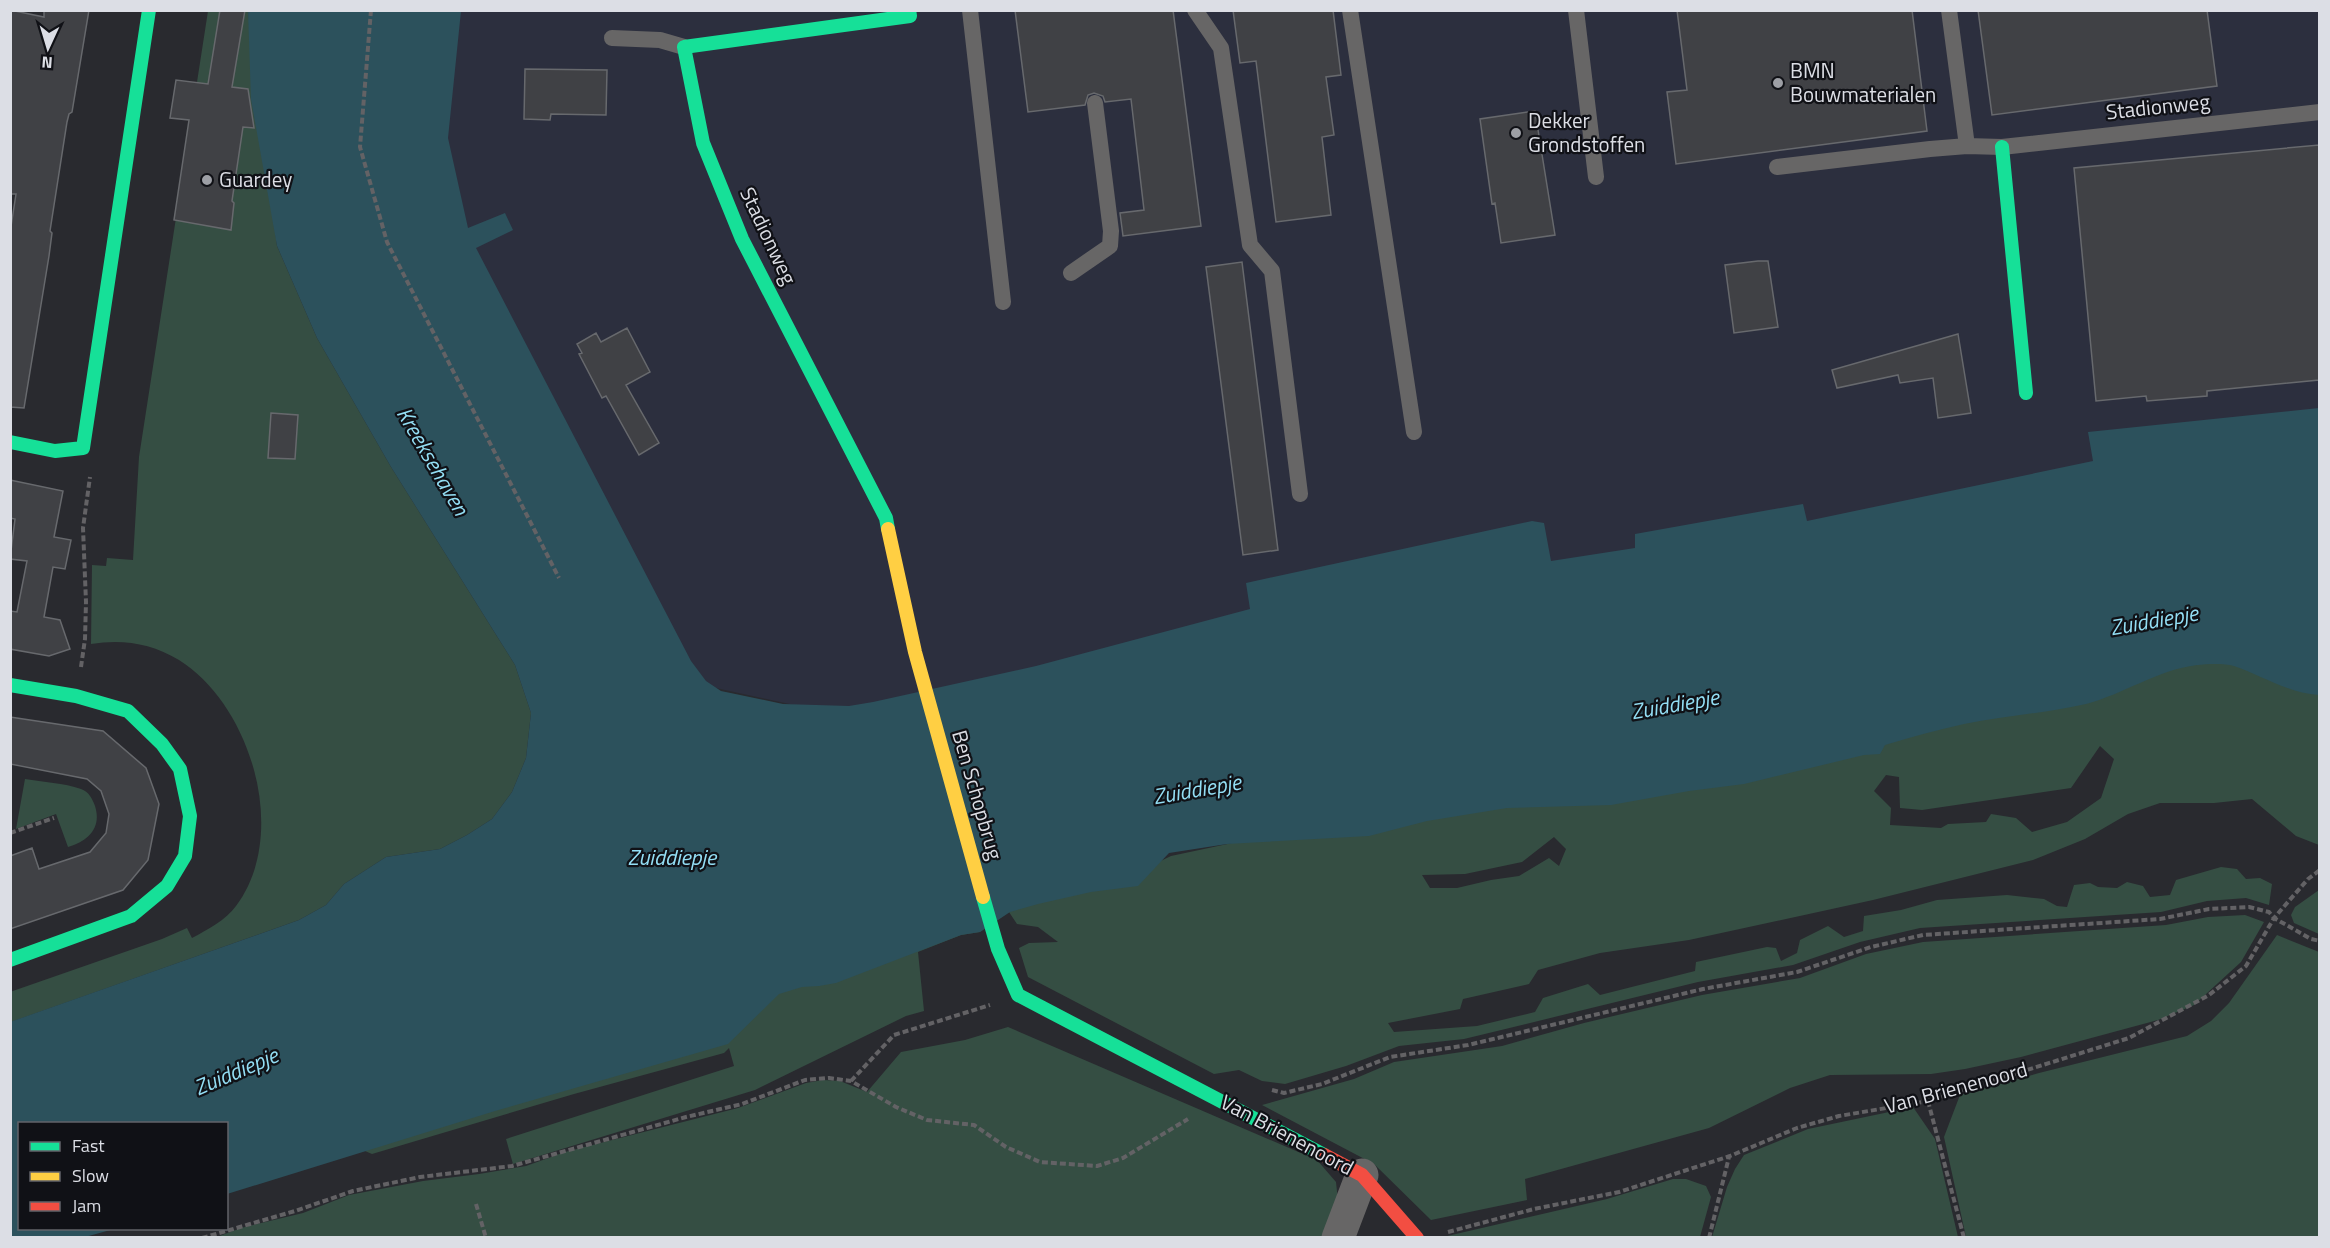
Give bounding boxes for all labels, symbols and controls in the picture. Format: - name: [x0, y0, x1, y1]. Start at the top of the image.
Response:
- north arrow: [18, 18, 78, 78]
- text: N: [41, 51, 53, 75]
- place label: BMN Bouwmaterialen: [1790, 54, 1936, 110]
- marker: BMN Bouwmaterialen: [1771, 76, 1785, 90]
- street label: Stadionweg: [2104, 85, 2212, 127]
- place label: Dekker Grondstoffen: [1528, 104, 1645, 160]
- marker: Dekker Grondstoffen: [1509, 126, 1523, 140]
- place label: Guardey: [219, 163, 292, 195]
- marker: Guardey: [200, 173, 214, 187]
- street label: Stadionweg: [732, 182, 806, 290]
- water label: Kreeksehaven: [388, 400, 478, 523]
- water label: Zuiddiepje: [2107, 595, 2202, 644]
- water label: Zuiddiepje: [1628, 679, 1723, 728]
- street label: Ben Schopbrug: [944, 726, 1012, 864]
- water label: Zuiddiepje: [1150, 764, 1245, 813]
- water label: Zuiddiepje: [628, 840, 718, 874]
- water label: Zuiddiepje: [189, 1037, 285, 1104]
- street label: Van Brienenoord: [1881, 1053, 2031, 1122]
- street label: Van Brienenoord: [1215, 1086, 1360, 1183]
- legend: [18, 1122, 228, 1230]
- text: Fast: [72, 1132, 105, 1159]
- text: Slow: [72, 1162, 109, 1189]
- text: Jam: [72, 1192, 101, 1219]

